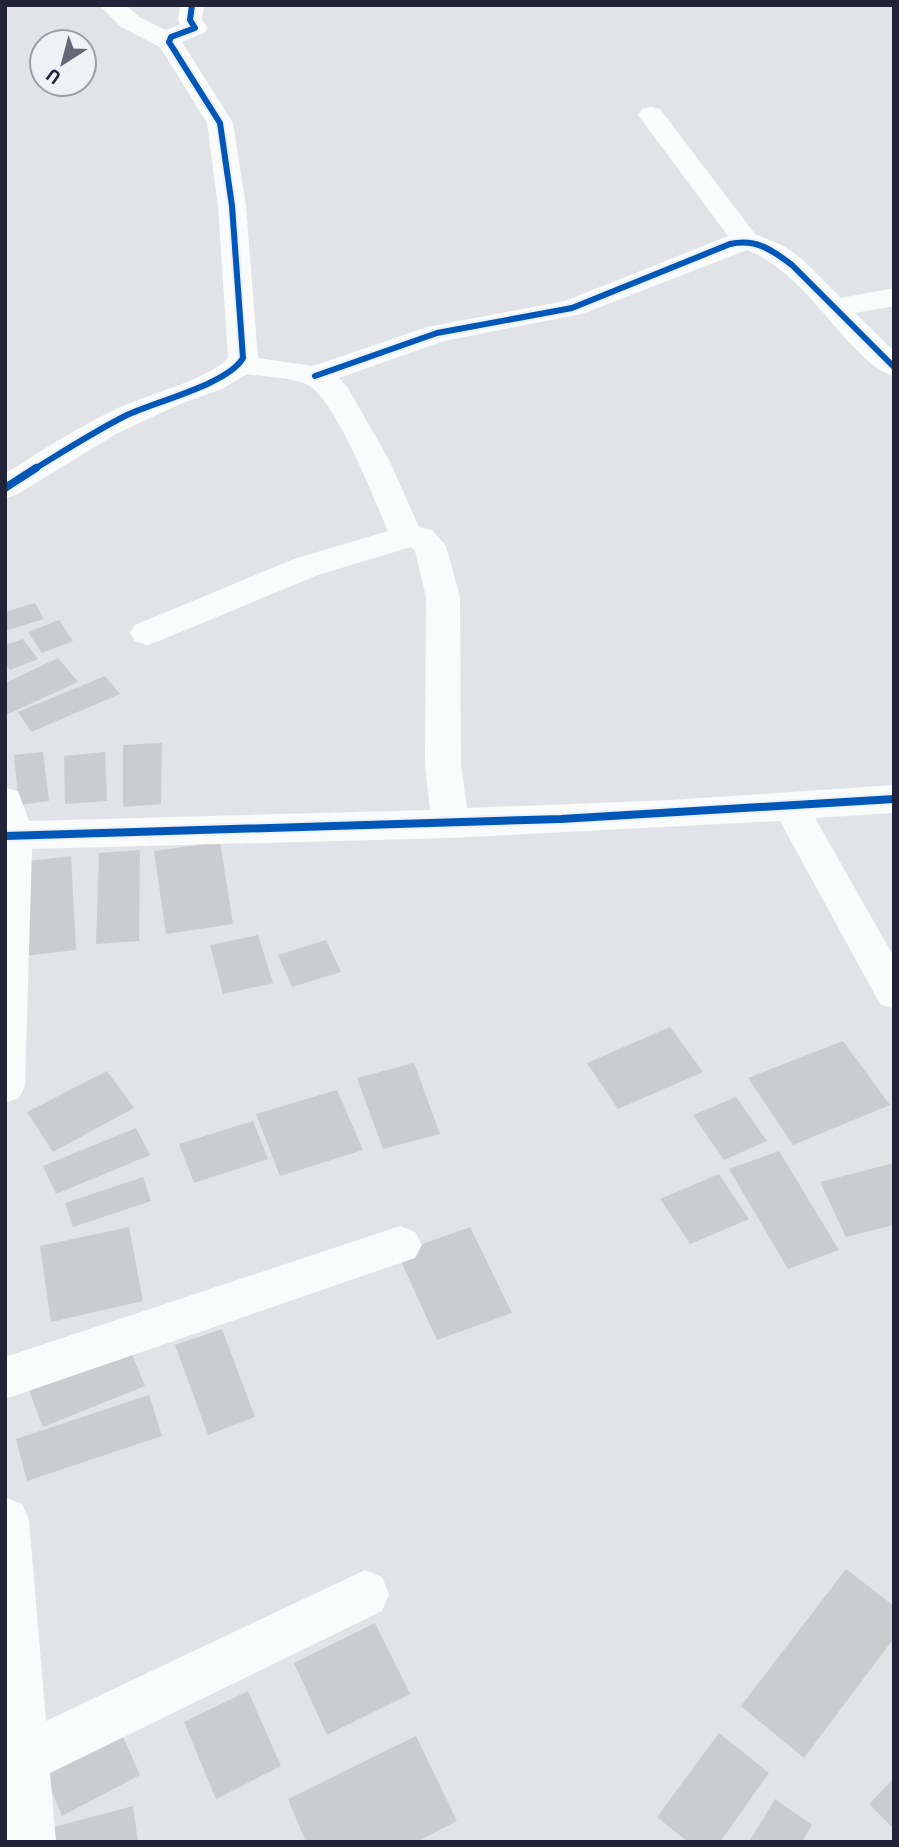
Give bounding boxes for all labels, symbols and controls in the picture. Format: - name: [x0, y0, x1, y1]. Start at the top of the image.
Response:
- north arrow: [28, 28, 98, 98]
- text: U: [39, 62, 66, 93]

